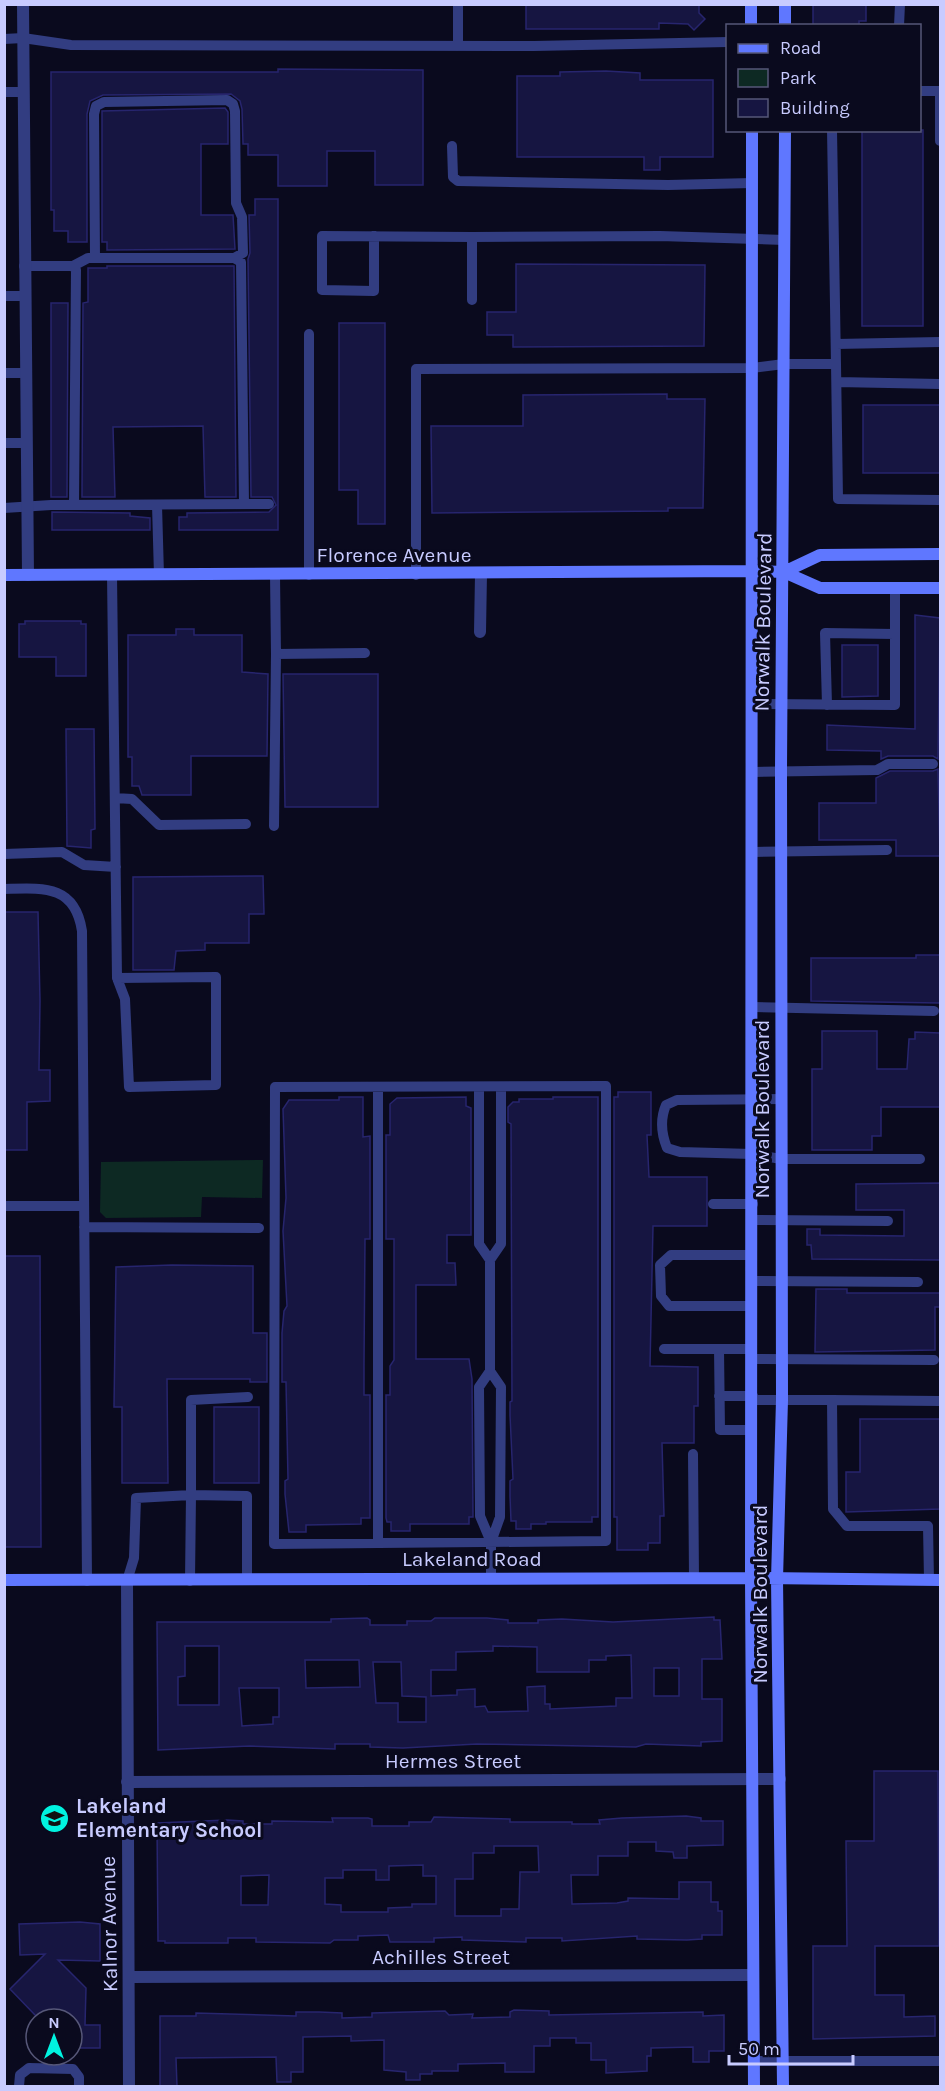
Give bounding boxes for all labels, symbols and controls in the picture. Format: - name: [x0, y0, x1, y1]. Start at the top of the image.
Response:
- legend: [726, 24, 921, 132]
- text: Road: [780, 37, 821, 59]
- text: Park: [780, 67, 817, 89]
- text: Building: [780, 97, 850, 119]
- street label: Norwalk Boulevard: [749, 532, 777, 712]
- street label: Florence Avenue: [316, 543, 472, 567]
- street label: Norwalk Boulevard: [750, 1020, 774, 1198]
- street label: Norwalk Boulevard: [748, 1505, 772, 1683]
- street label: Lakeland Road: [402, 1547, 542, 1571]
- street label: Hermes Street: [385, 1749, 521, 1773]
- place label: Lakeland Elementary School: [76, 1794, 262, 1842]
- school or university icon: Lakeland Elementary School: [39, 1802, 71, 1834]
- street label: Kalnor Avenue: [96, 1856, 122, 1992]
- street label: Achilles Street: [372, 1945, 510, 1969]
- north arrow: [24, 2007, 84, 2067]
- text: N: [48, 2013, 60, 2032]
- scale bar: [729, 2028, 854, 2066]
- text: 50 m: [738, 2038, 780, 2060]

